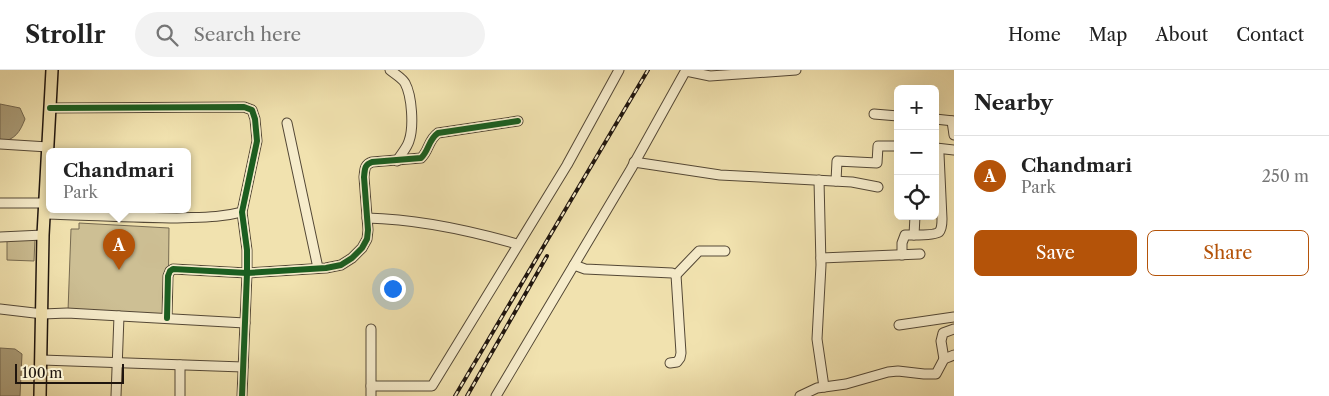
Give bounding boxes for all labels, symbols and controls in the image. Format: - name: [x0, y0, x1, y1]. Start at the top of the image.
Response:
- search box: [135, 12, 485, 57]
- text: Strollr: [25, 20, 105, 49]
- icon: search: [153, 21, 181, 49]
- text: Search here: [193, 23, 301, 46]
- text: Home: [1008, 24, 1061, 46]
- text: Map: [1089, 24, 1127, 46]
- text: About: [1155, 24, 1208, 46]
- text: Contact: [1236, 24, 1304, 46]
- map controls: [894, 85, 939, 220]
- button: +: [894, 85, 939, 130]
- text: Nearby: [974, 90, 1053, 115]
- button: −: [894, 130, 939, 175]
- popup: [46, 148, 191, 213]
- text: Chandmari: [1021, 154, 1132, 177]
- text: Chandmari: [63, 159, 174, 182]
- text: A: [984, 166, 996, 186]
- text: 250 m: [1262, 166, 1309, 186]
- button: locate: [894, 175, 939, 220]
- text: Park: [1021, 177, 1056, 197]
- text: Park: [63, 182, 98, 202]
- pin: A: [103, 229, 135, 270]
- button: Save: [974, 230, 1137, 276]
- button: Share: [1147, 230, 1309, 276]
- your location: [380, 276, 406, 302]
- scale bar: [15, 361, 124, 384]
- text: 100 m: [22, 364, 62, 382]

